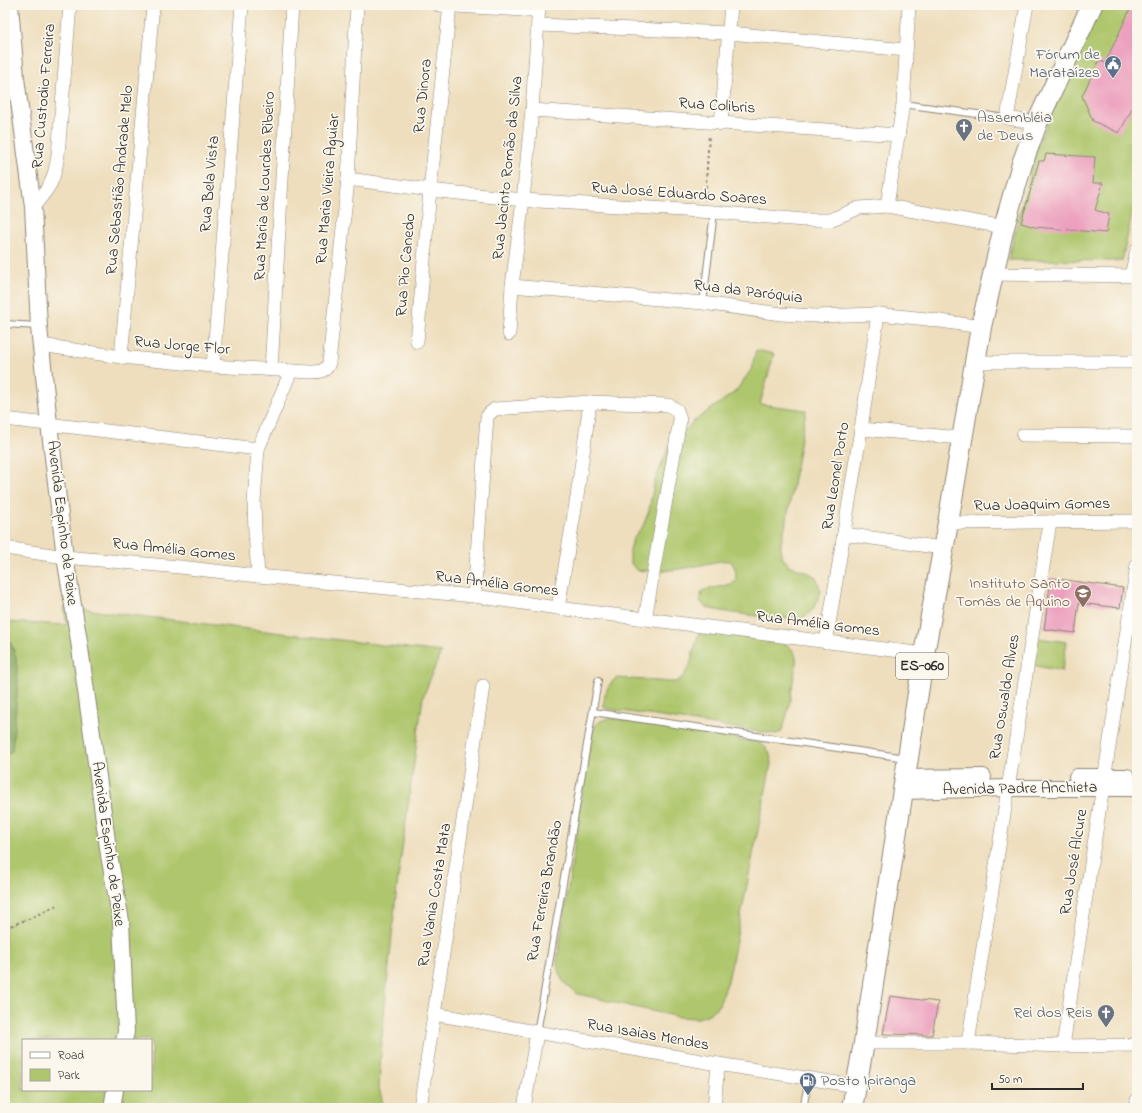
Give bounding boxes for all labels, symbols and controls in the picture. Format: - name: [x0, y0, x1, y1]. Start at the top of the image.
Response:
- street label: Rua Custodio Ferreira: [26, 22, 62, 170]
- place label: Fórum de Marataízes: [1029, 43, 1101, 85]
- public building icon: Fórum de Marataízes: [1103, 54, 1123, 79]
- street label: Rua Dinora: [407, 57, 439, 135]
- street label: Rua Jacinto Romão da Silva: [486, 75, 530, 261]
- street label: Rua Sebastião Andrade Melo: [100, 84, 140, 276]
- street label: Rua Maria de Lourdes Ribeiro: [248, 91, 282, 281]
- street label: Rua Colibris: [678, 91, 756, 121]
- place label: Assembléia de Deus: [977, 106, 1052, 148]
- street label: Rua Maria Vieira Aguiar: [309, 113, 347, 265]
- church icon: Assembléia de Deus: [954, 117, 974, 142]
- street label: Rua Bela Vista: [194, 135, 226, 233]
- street label: Rua José Eduardo Soares: [590, 176, 768, 212]
- street label: Rua Pio Canedo: [390, 212, 422, 318]
- street label: Rua da Paróquia: [692, 273, 804, 311]
- street label: Rua Jorge Flor: [133, 330, 231, 362]
- street label: Rua Leonel Porto: [816, 420, 856, 532]
- street label: Avenida Espinho de Peixe: [40, 439, 84, 608]
- street label: Rua Joaquim Gomes: [974, 492, 1110, 518]
- street label: Rua Amélia Gomes: [111, 532, 237, 568]
- street label: Rua Amélia Gomes: [434, 565, 560, 603]
- place label: Instituto Santo Tomás de Aquino: [956, 572, 1070, 614]
- school or university icon: Instituto Santo Tomás de Aquino: [1073, 583, 1093, 608]
- street label: Rua Amélia Gomes: [755, 605, 881, 643]
- street label: Rua Oswaldo Alves: [983, 632, 1027, 762]
- road number: ES-060: [896, 653, 948, 679]
- street label: Avenida Espinho de Peixe: [85, 760, 132, 929]
- street label: Avenida Padre Anchieta: [942, 776, 1098, 802]
- street label: Rua José Alcure: [1054, 807, 1094, 917]
- street label: Rua Ferreira Brandão: [521, 818, 569, 964]
- street label: Rua Vania Costa Mata: [412, 821, 458, 969]
- place label: Rei dos Reis: [1014, 1001, 1093, 1025]
- church icon: Rei dos Reis: [1096, 1003, 1116, 1028]
- street label: Rua Isaias Mendes: [585, 1012, 711, 1058]
- legend: [22, 1039, 152, 1091]
- text: Road: [58, 1047, 84, 1065]
- scale bar: [992, 1065, 1083, 1091]
- text: Park: [58, 1067, 80, 1085]
- place label: Posto Ipiranga: [821, 1069, 916, 1093]
- fuel station icon: Posto Ipiranga: [798, 1071, 818, 1096]
- text: 50 m: [998, 1071, 1022, 1089]

